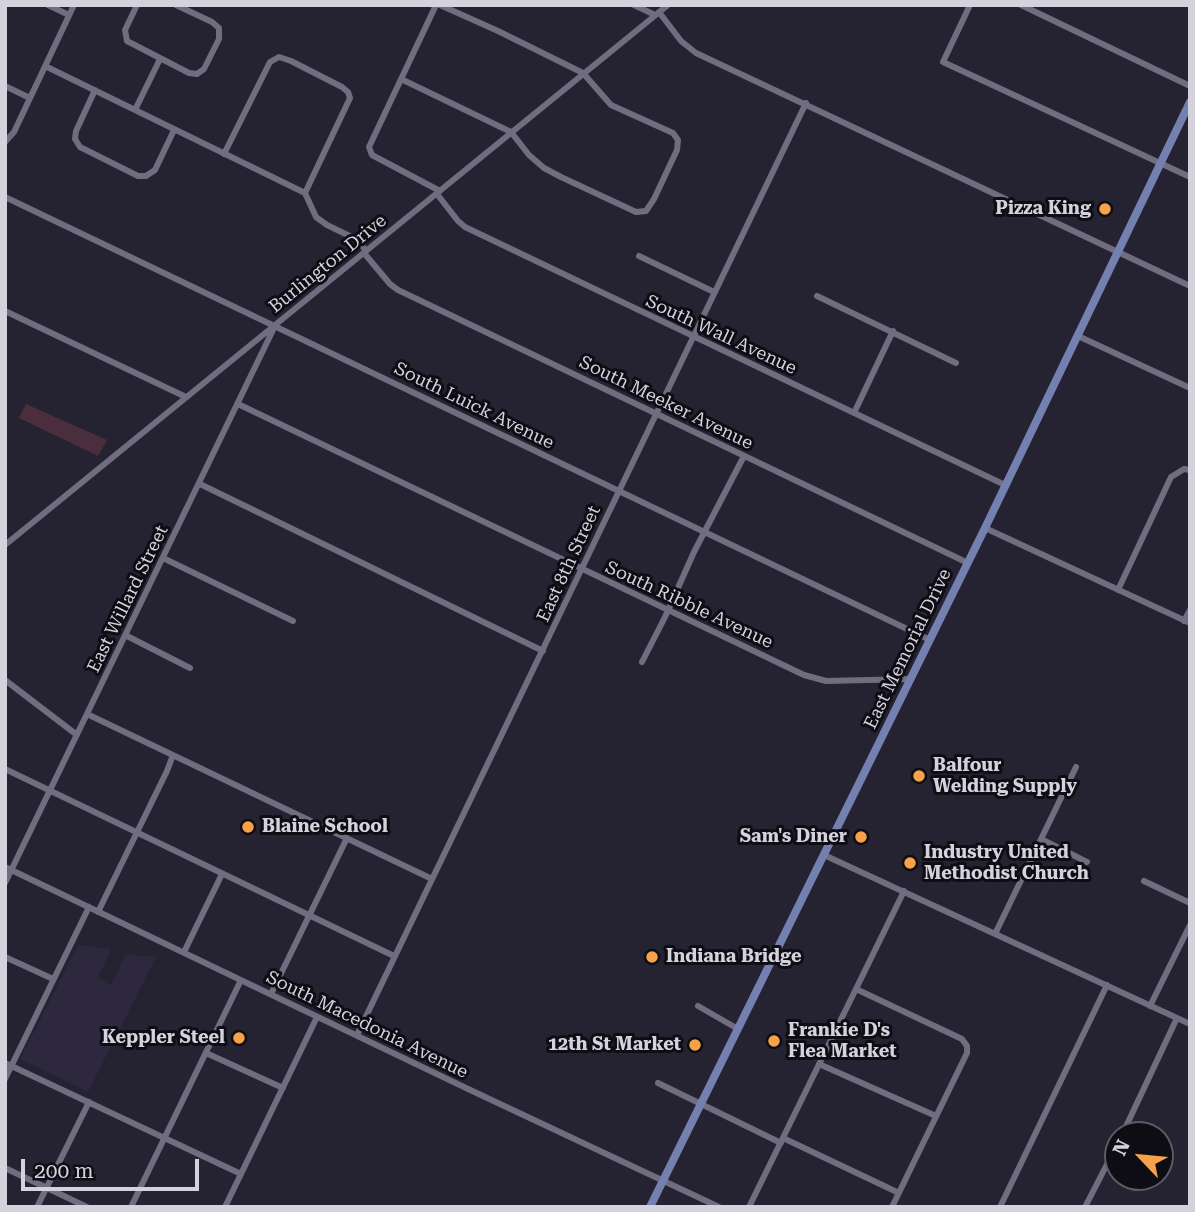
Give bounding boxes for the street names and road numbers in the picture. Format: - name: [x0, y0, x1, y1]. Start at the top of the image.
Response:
- street label: Burlington Drive: [265, 210, 391, 318]
- street label: South Wall Avenue: [642, 291, 800, 379]
- street label: South Meeker Avenue: [576, 352, 756, 454]
- street label: South Luick Avenue: [390, 358, 558, 454]
- street label: East 8th Street: [533, 502, 605, 626]
- street label: East Willard Street: [83, 522, 173, 676]
- street label: South Ribble Avenue: [602, 557, 776, 653]
- street label: East Memorial Drive: [860, 565, 956, 733]
- street label: South Macedonia Avenue: [262, 967, 472, 1083]

